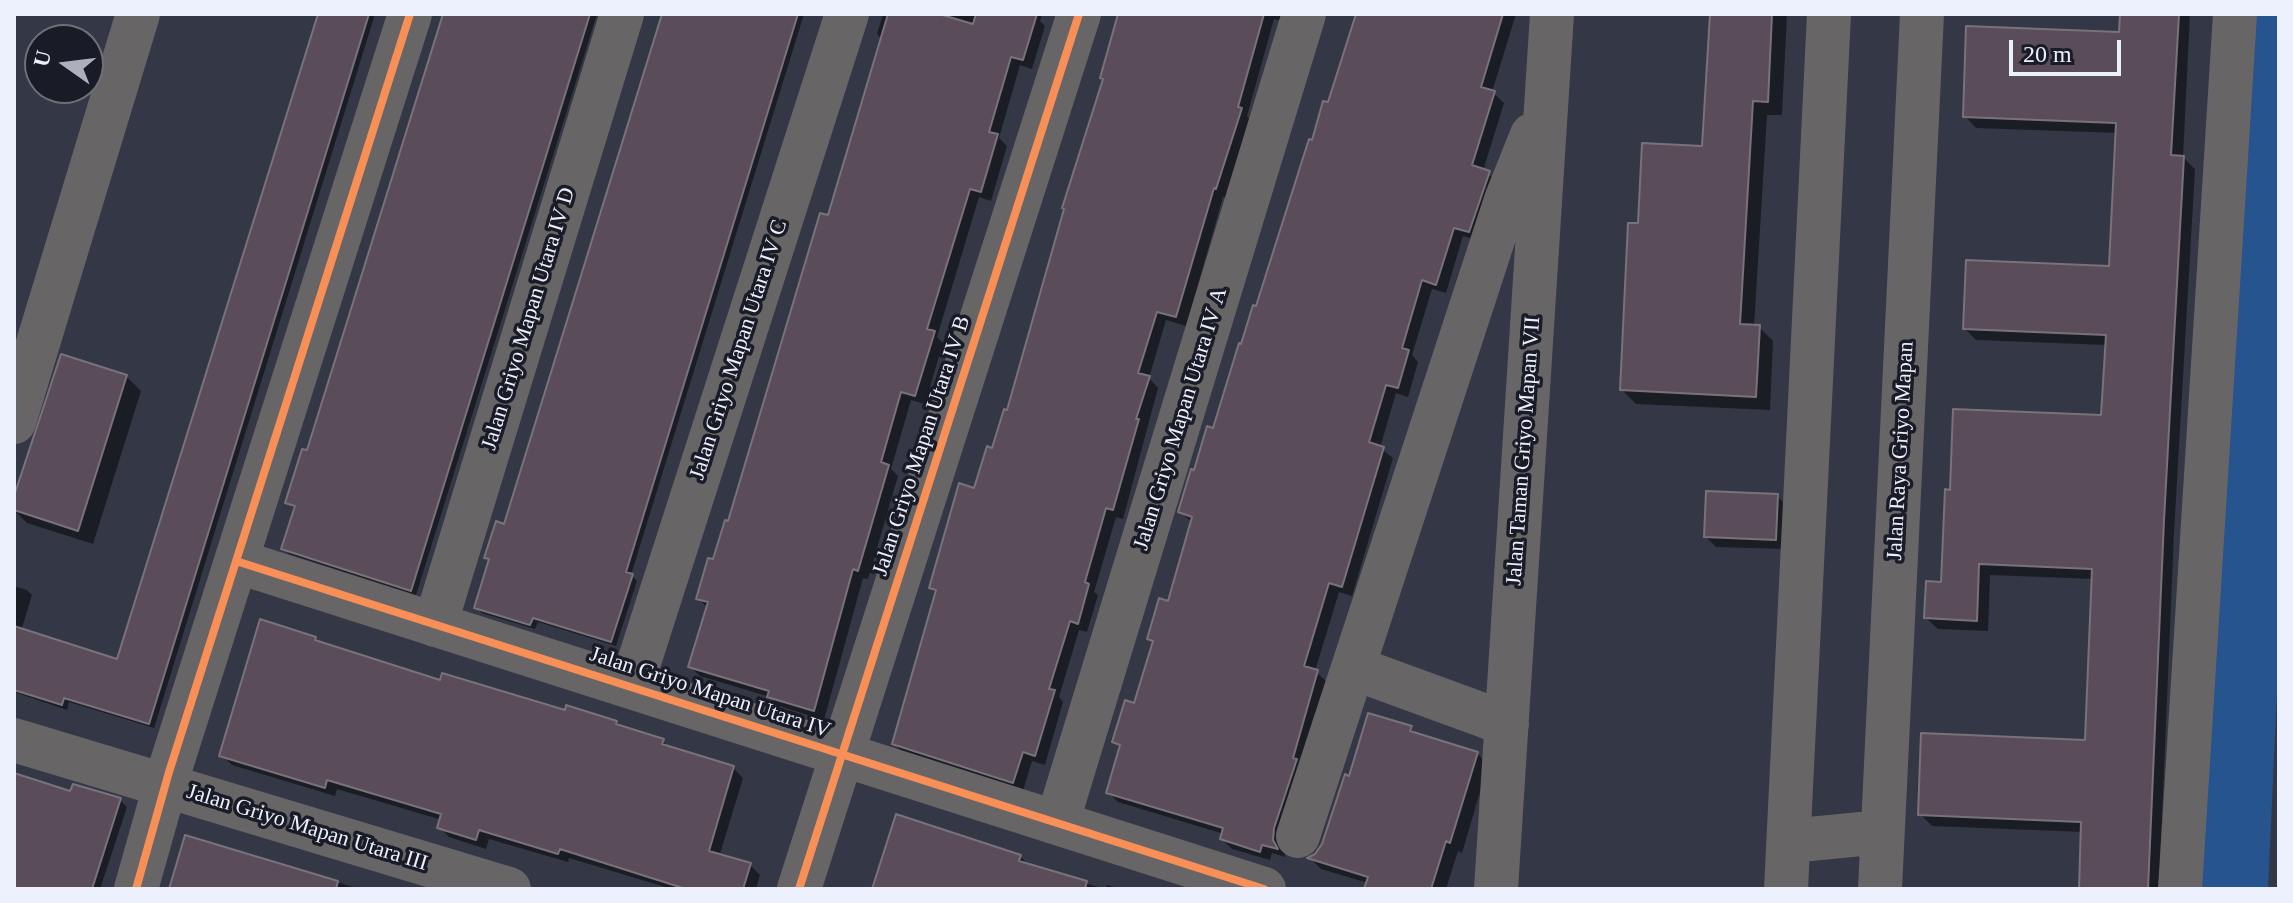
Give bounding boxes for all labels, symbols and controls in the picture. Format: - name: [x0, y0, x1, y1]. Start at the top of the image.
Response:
- north arrow: [24, 24, 104, 104]
- scale bar: [2013, 24, 2125, 74]
- text: 20 m: [2023, 41, 2072, 67]
- text: U: [28, 48, 56, 69]
- street label: Jalan Griyo Mapan Utara IV D: [476, 185, 582, 453]
- street label: Jalan Griyo Mapan Utara IV C: [684, 217, 794, 483]
- street label: Jalan Griyo Mapan Utara IV A: [1128, 285, 1234, 553]
- street label: Jalan Griyo Mapan Utara IV B: [867, 313, 977, 579]
- street label: Jalan Taman Griyo Mapan VII: [1501, 316, 1547, 586]
- street label: Jalan Raya Griyo Mapan: [1882, 341, 1920, 561]
- street label: Jalan Griyo Mapan Utara IV: [586, 642, 834, 744]
- street label: Jalan Griyo Mapan Utara III: [183, 779, 431, 877]

